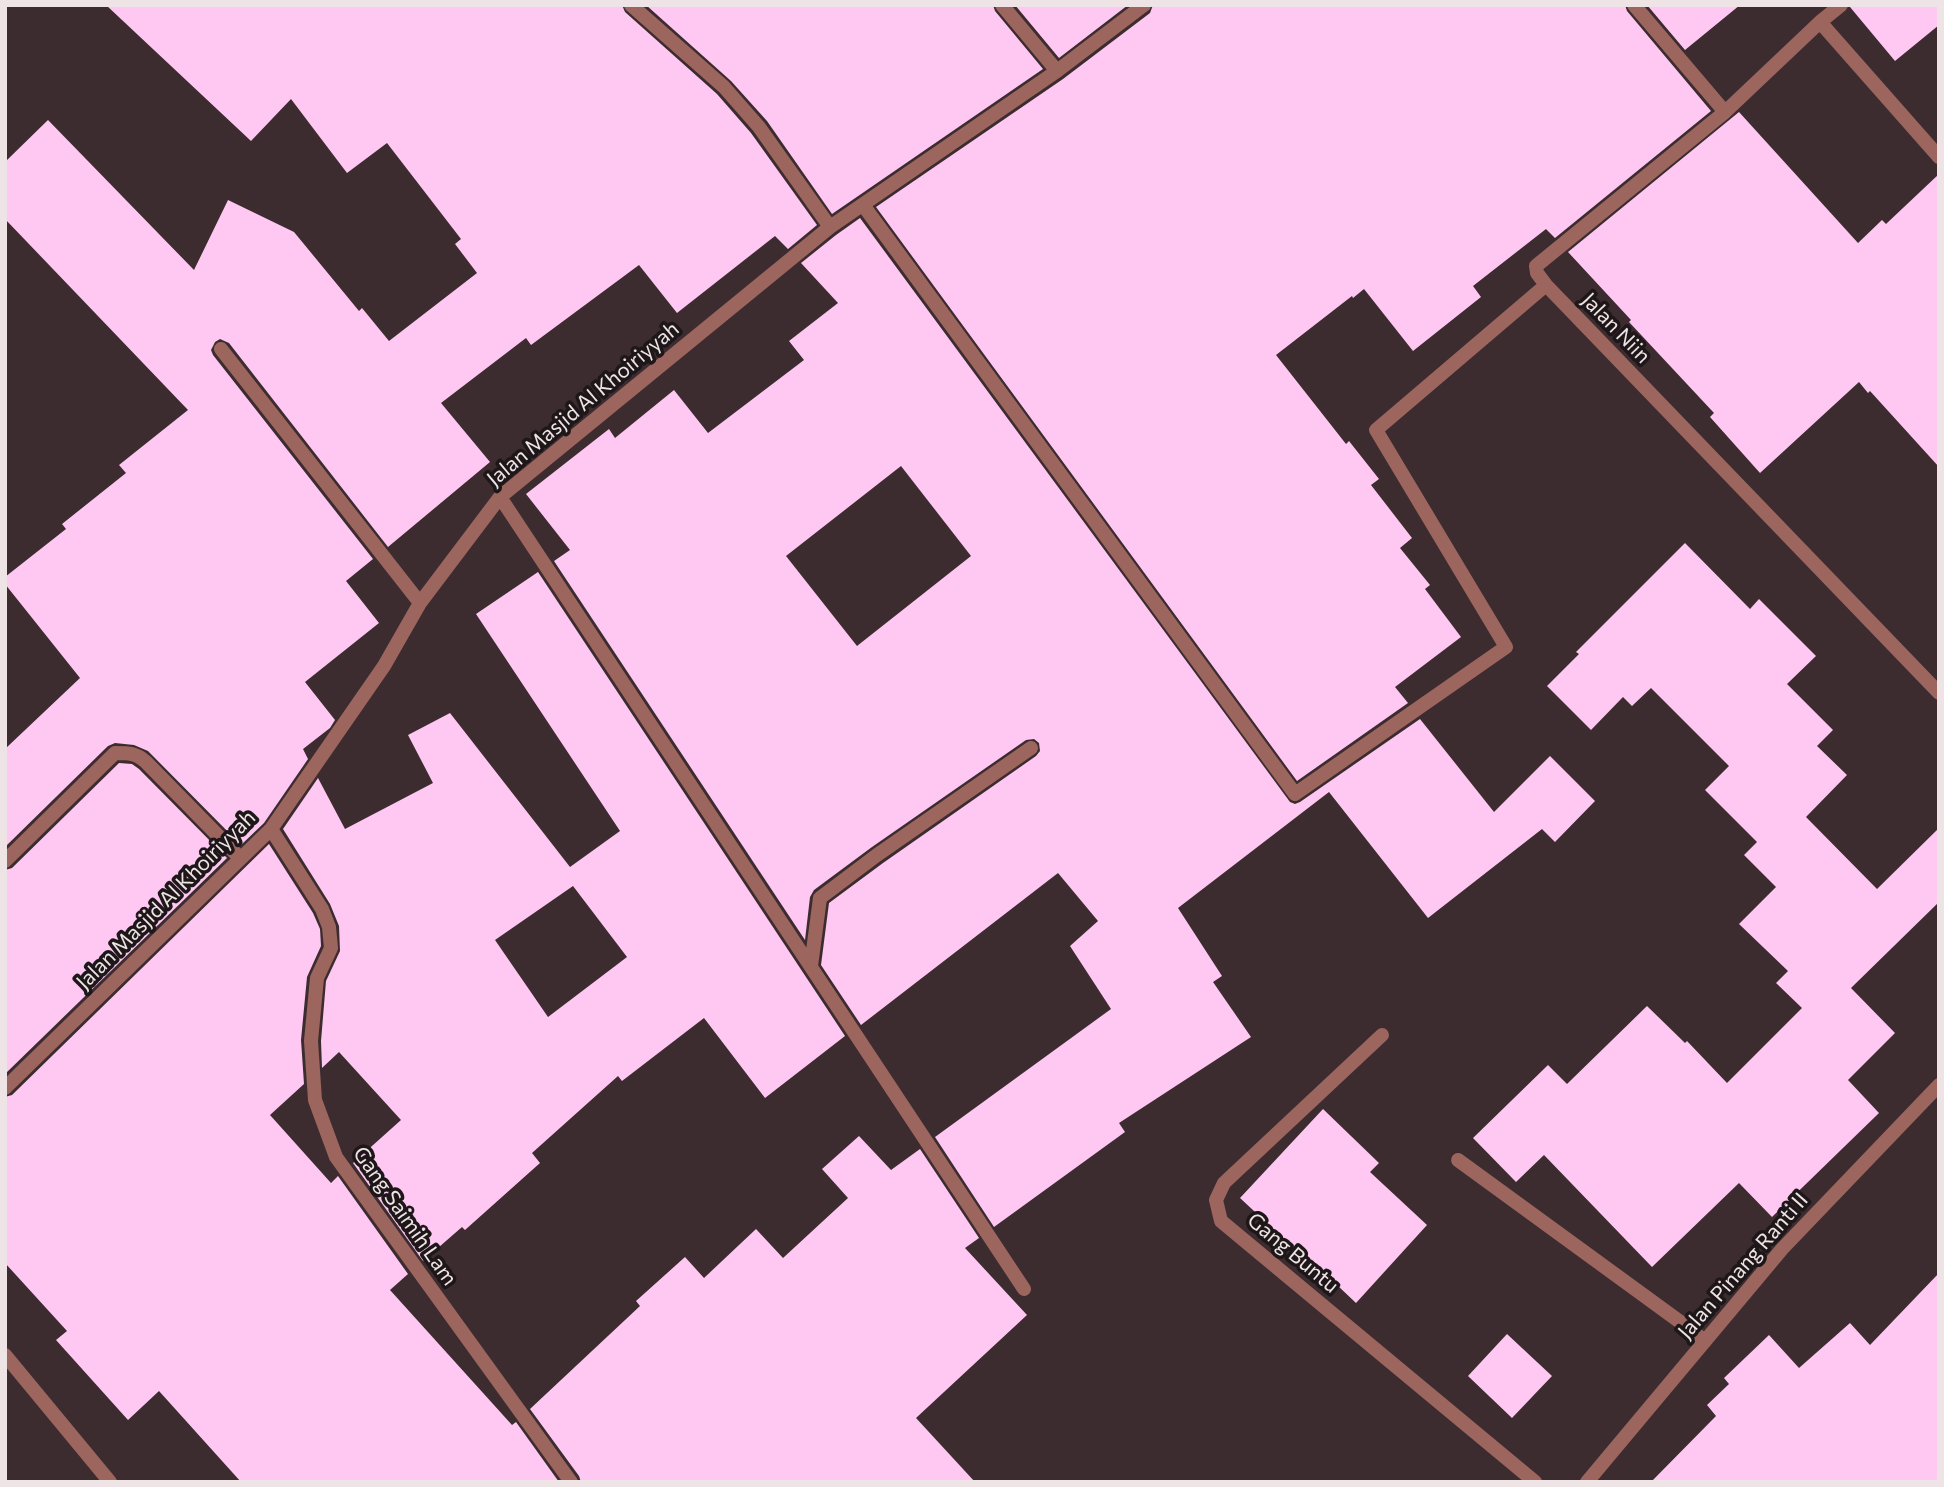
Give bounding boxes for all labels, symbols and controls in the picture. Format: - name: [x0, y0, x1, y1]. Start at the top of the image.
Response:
- street label: Jalan Niin: [1576, 288, 1656, 368]
- street label: Jalan Masjid Al Khoiriyyah: [482, 316, 684, 492]
- street label: Jalan Masjid Al Khoiriyyah: [71, 805, 261, 995]
- street label: Gang Saimih Lam: [348, 1142, 462, 1290]
- street label: Jalan Pinang Ranti II: [1673, 1188, 1813, 1344]
- street label: Gang Buntu: [1242, 1208, 1344, 1298]

